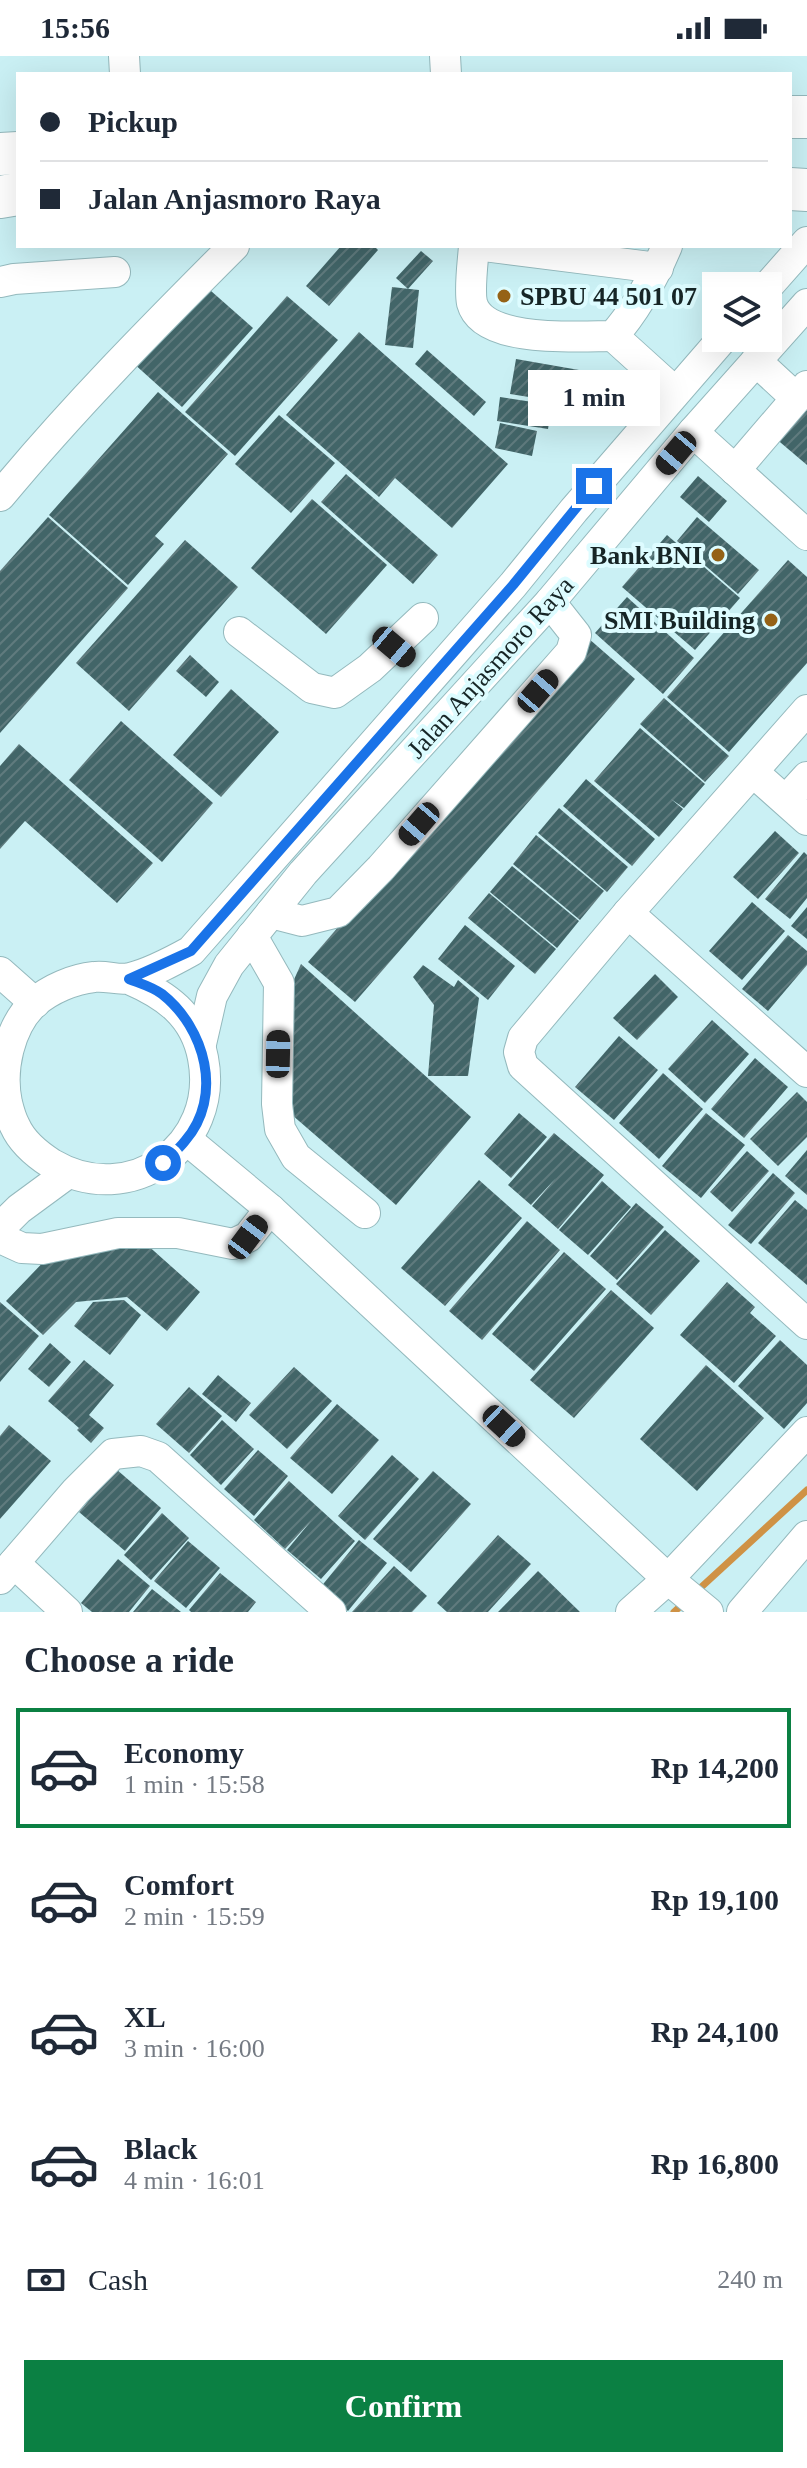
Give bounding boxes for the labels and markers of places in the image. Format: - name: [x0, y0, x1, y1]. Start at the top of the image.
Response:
- place label: SPBU 44 501 07: [520, 282, 697, 311]
- marker: SPBU 44 501 07: [495, 287, 513, 305]
- place label: Bank BNI: [590, 541, 702, 570]
- marker: Bank BNI: [709, 546, 727, 564]
- place label: SMI Building: [604, 606, 755, 635]
- marker: SMI Building: [762, 611, 780, 629]

